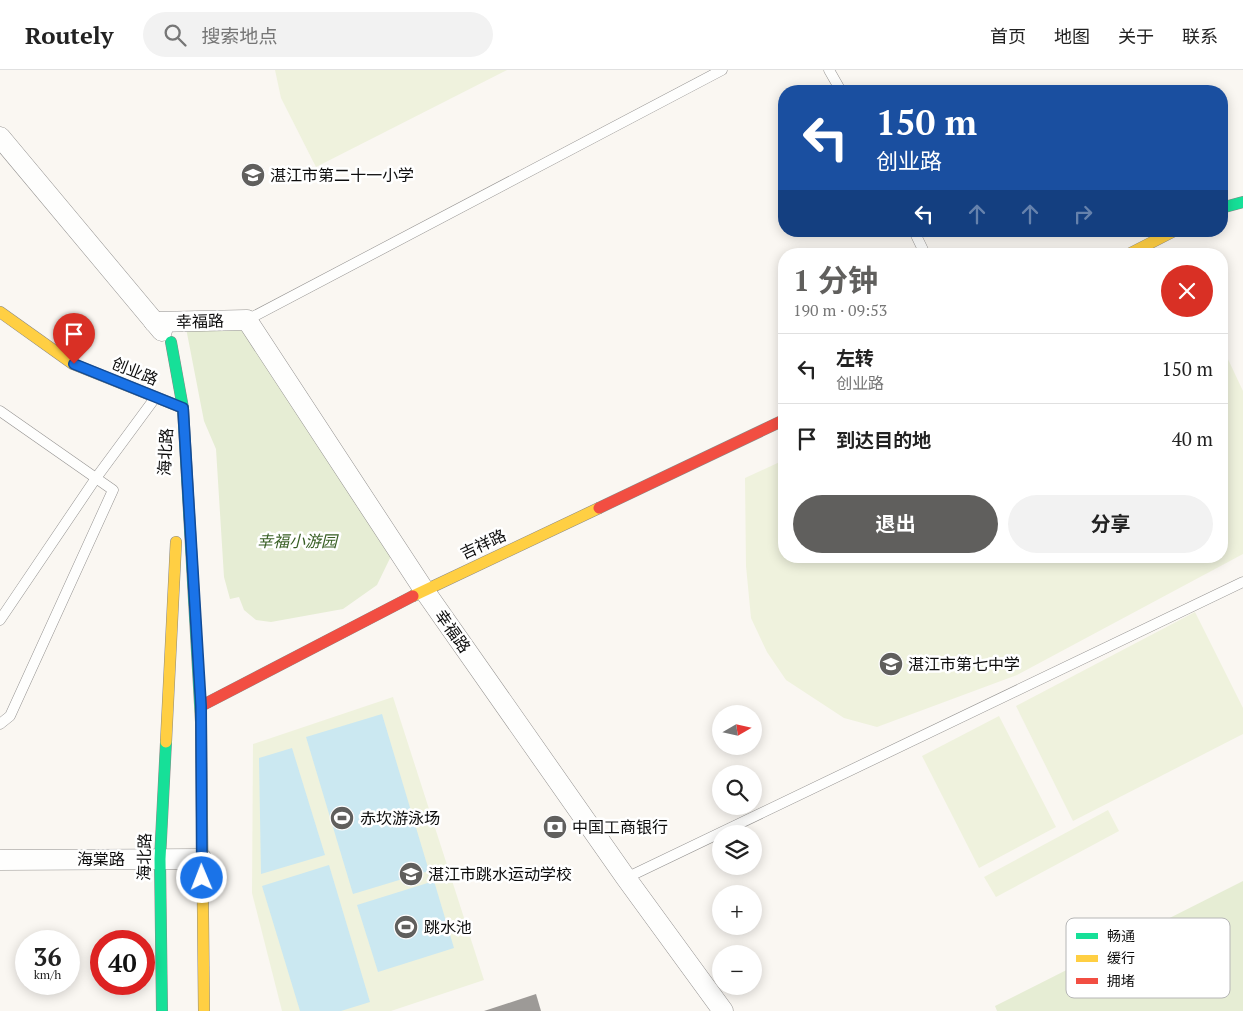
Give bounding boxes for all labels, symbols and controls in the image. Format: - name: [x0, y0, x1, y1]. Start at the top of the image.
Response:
- search box: [143, 12, 493, 57]
- text: Routely: [25, 19, 113, 51]
- icon: search: [161, 21, 189, 49]
- text: 搜索地点: [201, 23, 277, 48]
- text: 首页: [990, 24, 1026, 48]
- text: 地图: [1054, 24, 1090, 48]
- text: 关于: [1118, 24, 1154, 48]
- text: 联系: [1182, 24, 1218, 48]
- text: 150 m: [876, 99, 977, 145]
- icon: left: [793, 105, 858, 170]
- text: 创业路: [876, 146, 942, 175]
- school or university icon: 湛江市第二十一小学: [240, 162, 266, 188]
- place label: 湛江市第二十一小学: [270, 164, 414, 186]
- icon: left: [910, 200, 938, 228]
- icon: ahead: [963, 200, 991, 228]
- icon: ahead: [1016, 200, 1044, 228]
- icon: right: [1069, 200, 1097, 228]
- text: 1 分钟: [793, 260, 878, 300]
- button: close: [1161, 265, 1213, 317]
- text: 190 m · 09:53: [793, 299, 887, 321]
- street label: 幸福路: [176, 310, 224, 332]
- pin: [53, 313, 95, 364]
- icon: arrive: [60, 320, 88, 348]
- text: 左转: [836, 345, 874, 370]
- street label: 创业路: [109, 352, 161, 390]
- icon: left: [793, 355, 821, 383]
- text: 150 m: [1162, 356, 1213, 381]
- text: 创业路: [836, 372, 884, 394]
- icon: arrive: [793, 425, 821, 453]
- text: 40 m: [1172, 426, 1213, 451]
- street label: 海北路: [153, 427, 177, 477]
- text: 到达目的地: [836, 427, 931, 452]
- button: 退出: [793, 495, 998, 553]
- button: 分享: [1008, 495, 1213, 553]
- street label: 吉祥路: [457, 524, 509, 564]
- park label: 幸福小游园: [257, 530, 339, 552]
- street label: 幸福路: [430, 605, 476, 657]
- school or university icon: 湛江市第七中学: [878, 651, 904, 677]
- place label: 湛江市第七中学: [908, 653, 1020, 675]
- north arrow: [712, 705, 762, 755]
- map controls: [712, 705, 762, 995]
- button: search: [712, 765, 762, 815]
- sports icon: 赤坎游泳场: [329, 805, 355, 831]
- place label: 赤坎游泳场: [360, 807, 440, 829]
- bank icon: 中国工商银行: [542, 814, 568, 840]
- place label: 中国工商银行: [572, 816, 668, 838]
- button: layers: [712, 825, 762, 875]
- street label: 海北路: [133, 833, 155, 881]
- street label: 海棠路: [77, 848, 125, 870]
- position arrow: [175, 851, 227, 903]
- school or university icon: 湛江市跳水运动学校: [398, 861, 424, 887]
- place label: 湛江市跳水运动学校: [428, 863, 572, 885]
- button: +: [712, 885, 762, 935]
- sports icon: 跳水池: [393, 914, 419, 940]
- place label: 跳水池: [424, 916, 472, 938]
- legend: [1066, 918, 1230, 998]
- text: 畅通: [1107, 926, 1135, 945]
- speed limit sign: 40: [90, 930, 155, 995]
- text: 36: [33, 940, 62, 973]
- button: −: [712, 945, 762, 995]
- text: 缓行: [1107, 948, 1135, 967]
- text: km/h: [34, 967, 61, 982]
- text: 拥堵: [1107, 971, 1135, 990]

